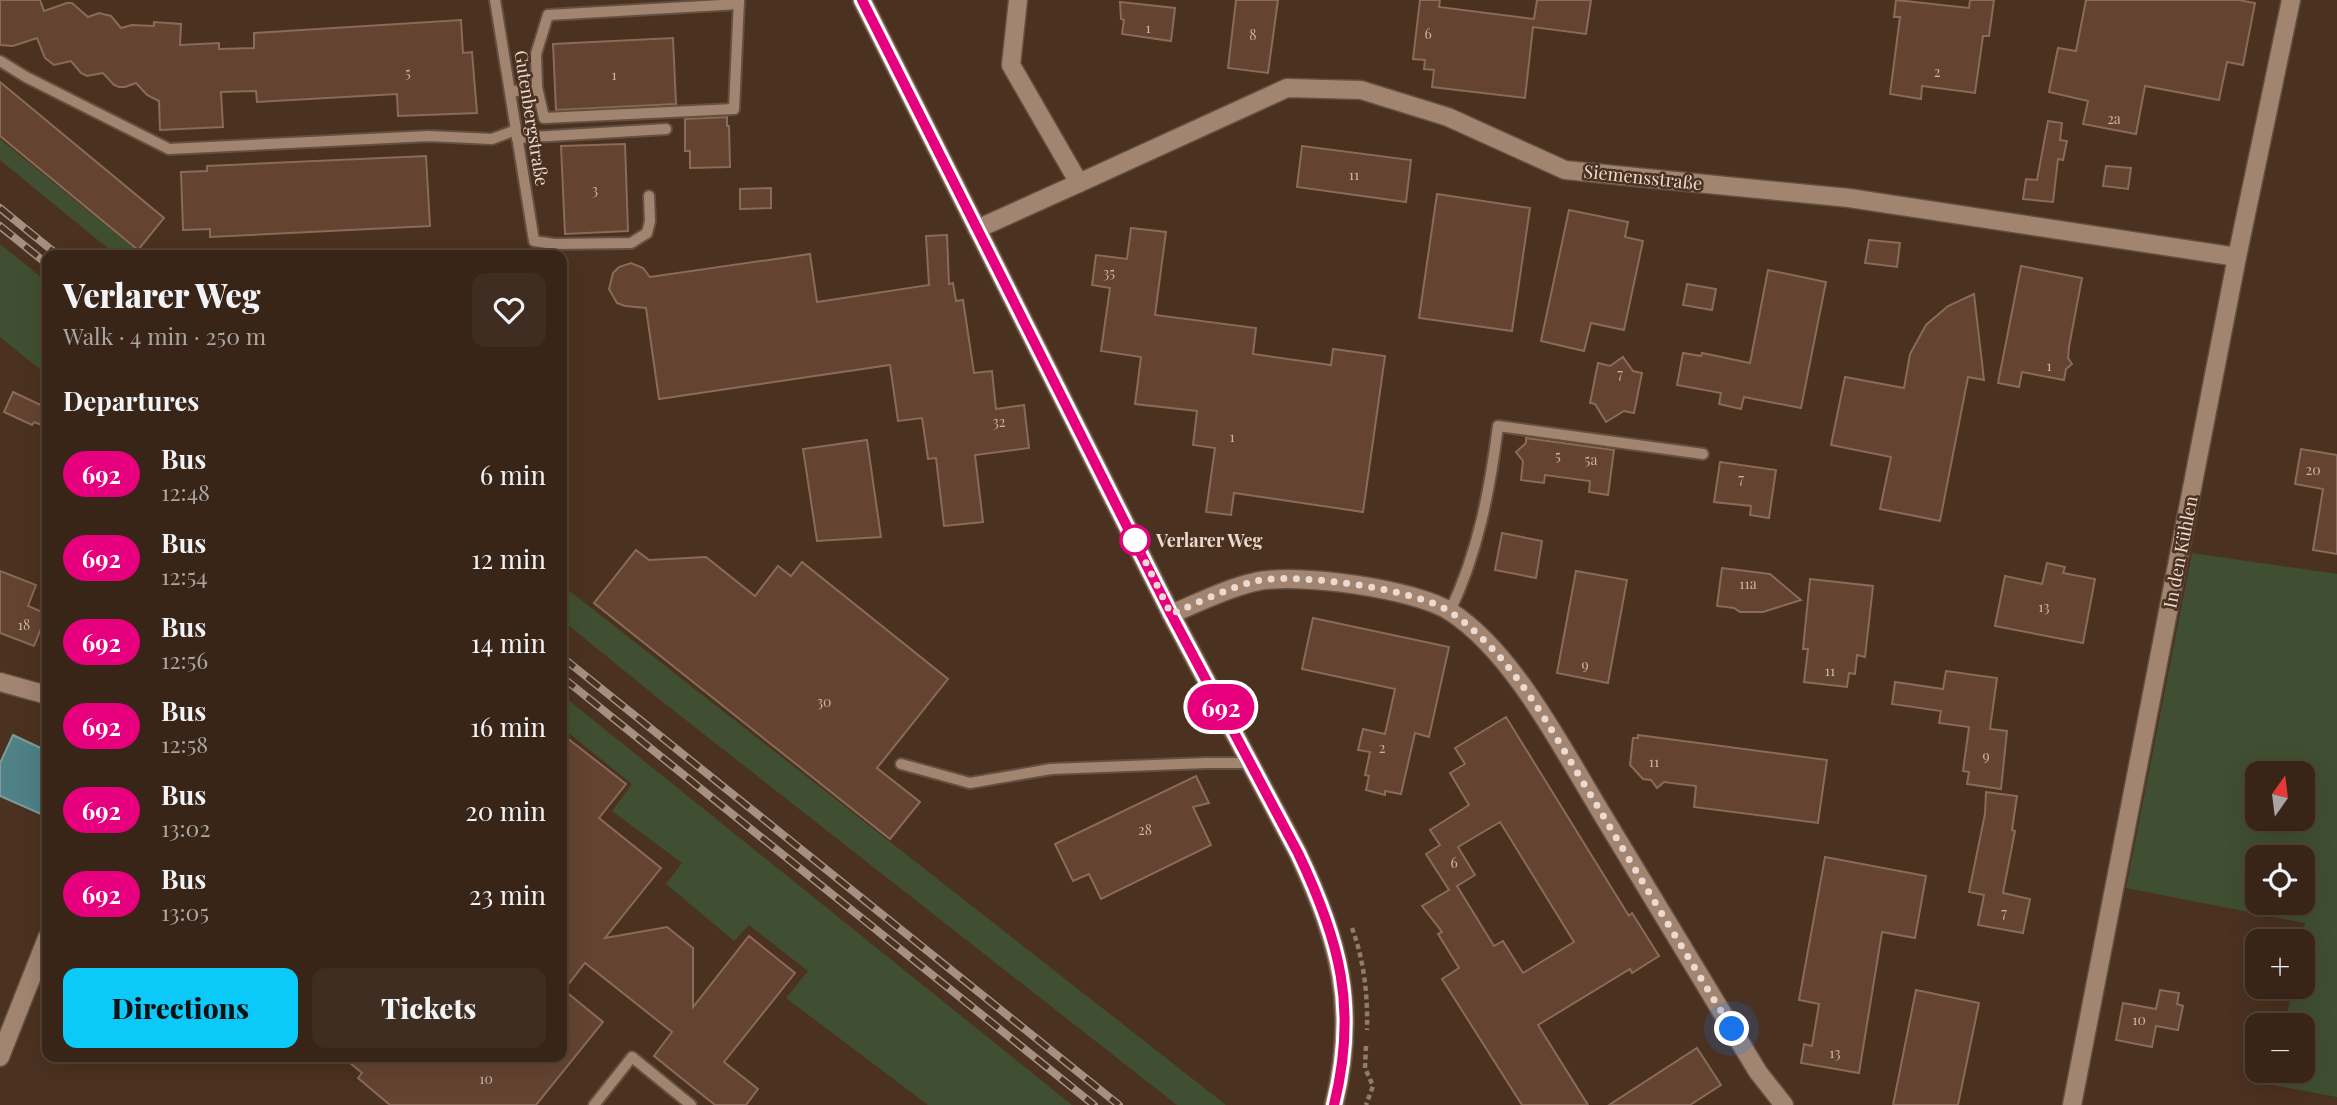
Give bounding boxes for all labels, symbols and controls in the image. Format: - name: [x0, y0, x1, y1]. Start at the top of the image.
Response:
- house number: 1: [1145, 18, 1151, 37]
- house number: 6: [1424, 24, 1432, 43]
- house number: 8: [1249, 25, 1257, 44]
- street label: Gutenbergstraße: [509, 48, 555, 188]
- house number: 2: [1934, 62, 1941, 81]
- house number: 5: [405, 63, 411, 82]
- house number: 1: [611, 65, 617, 84]
- house number: 2a: [2107, 109, 2121, 128]
- street label: Siemensstraße: [1583, 159, 1703, 195]
- house number: 11: [1349, 165, 1359, 184]
- house number: 3: [592, 180, 598, 199]
- house number: 35: [1103, 263, 1115, 282]
- text: Verlarer Weg: [63, 272, 260, 316]
- button: heart: [472, 273, 546, 347]
- text: Walk · 4 min · 250 m: [63, 320, 266, 351]
- house number: 1: [2046, 356, 2052, 375]
- house number: 7: [1617, 364, 1623, 383]
- text: Departures: [63, 383, 199, 418]
- house number: 32: [992, 412, 1006, 431]
- house number: 1: [1229, 427, 1235, 446]
- text: Bus: [161, 441, 206, 476]
- house number: 5: [1555, 446, 1561, 465]
- house number: 5a: [1585, 450, 1597, 469]
- text: 6 min: [480, 457, 546, 492]
- text: 692: [82, 458, 121, 490]
- house number: 20: [2305, 460, 2321, 479]
- house number: 7: [1738, 469, 1744, 488]
- text: 12:48: [161, 476, 210, 507]
- street label: In den Kühlen: [2157, 494, 2203, 610]
- text: Bus: [161, 525, 206, 560]
- marker: Verlarer Weg: [1120, 525, 1150, 555]
- place label: Verlarer Weg: [1155, 528, 1263, 552]
- text: 12 min: [471, 541, 546, 576]
- text: 692: [82, 542, 121, 574]
- text: 12:54: [161, 560, 208, 591]
- house number: 11a: [1739, 574, 1757, 593]
- house number: 13: [2038, 597, 2050, 616]
- text: Bus: [161, 609, 206, 644]
- house number: 18: [18, 615, 30, 634]
- text: 14 min: [471, 625, 546, 660]
- text: 692: [82, 626, 121, 658]
- text: 12:56: [161, 644, 208, 675]
- house number: 9: [1581, 655, 1589, 674]
- house number: 11: [1825, 661, 1835, 680]
- line badge: 692: [1181, 684, 1261, 730]
- text: 692: [1201, 691, 1241, 723]
- house number: 30: [817, 692, 831, 711]
- text: Bus: [161, 693, 206, 728]
- text: 16 min: [470, 709, 546, 744]
- text: 692: [82, 710, 121, 742]
- text: 12:58: [161, 728, 208, 759]
- house number: 2: [1379, 738, 1386, 757]
- house number: 9: [1982, 746, 1990, 765]
- house number: 11: [1649, 752, 1659, 771]
- north arrow: [2245, 761, 2315, 831]
- map controls: [2245, 761, 2315, 1083]
- text: Bus: [161, 777, 206, 812]
- text: 20 min: [465, 793, 546, 828]
- text: 692: [82, 794, 121, 826]
- text: 13:02: [161, 812, 210, 843]
- house number: 28: [1138, 820, 1152, 839]
- button: locate: [2245, 845, 2315, 915]
- house number: 6: [1450, 853, 1458, 872]
- text: Bus: [161, 861, 206, 896]
- text: 23 min: [469, 877, 546, 912]
- text: 692: [82, 878, 121, 910]
- text: 13:05: [161, 896, 209, 927]
- house number: 7: [2001, 903, 2007, 922]
- button: +: [2245, 929, 2315, 999]
- button: Directions: [63, 968, 298, 1048]
- button: Tickets: [312, 968, 546, 1048]
- house number: 10: [2132, 1010, 2146, 1029]
- your location: [1714, 1011, 1749, 1046]
- button: −: [2245, 1013, 2315, 1083]
- house number: 13: [1829, 1043, 1841, 1062]
- house number: 10: [479, 1069, 493, 1088]

